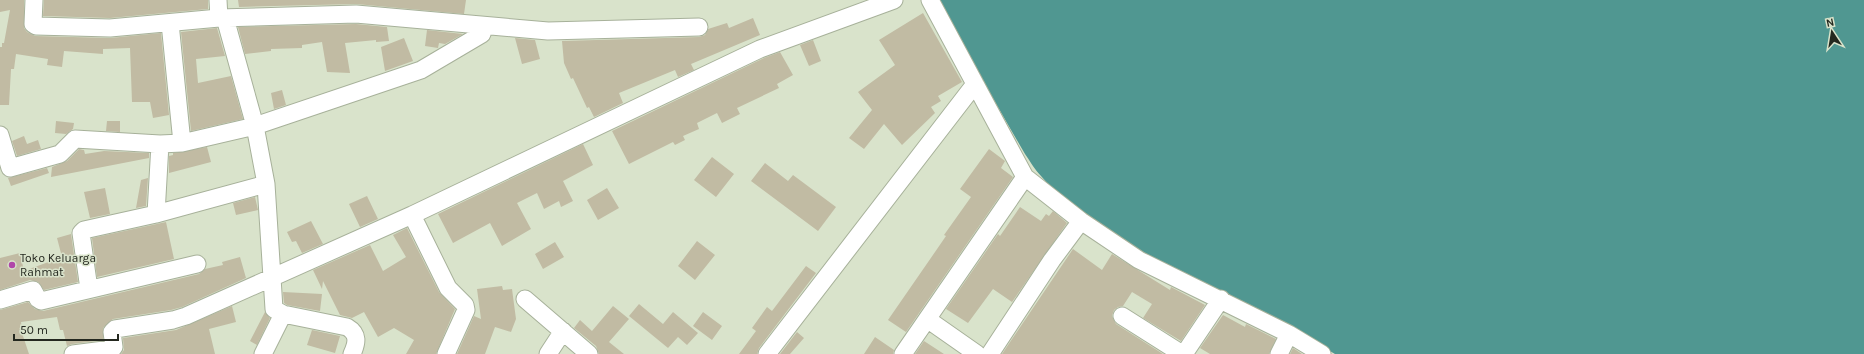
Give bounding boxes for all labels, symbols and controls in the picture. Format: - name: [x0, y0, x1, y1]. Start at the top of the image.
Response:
- north arrow: [1812, 12, 1852, 52]
- text: N: [1825, 16, 1835, 30]
- place label: Toko Keluarga Rahmat: [20, 251, 96, 279]
- marker: Toko Keluarga Rahmat: [7, 260, 17, 270]
- scale bar: [14, 316, 118, 342]
- text: 50 m: [20, 323, 48, 337]

